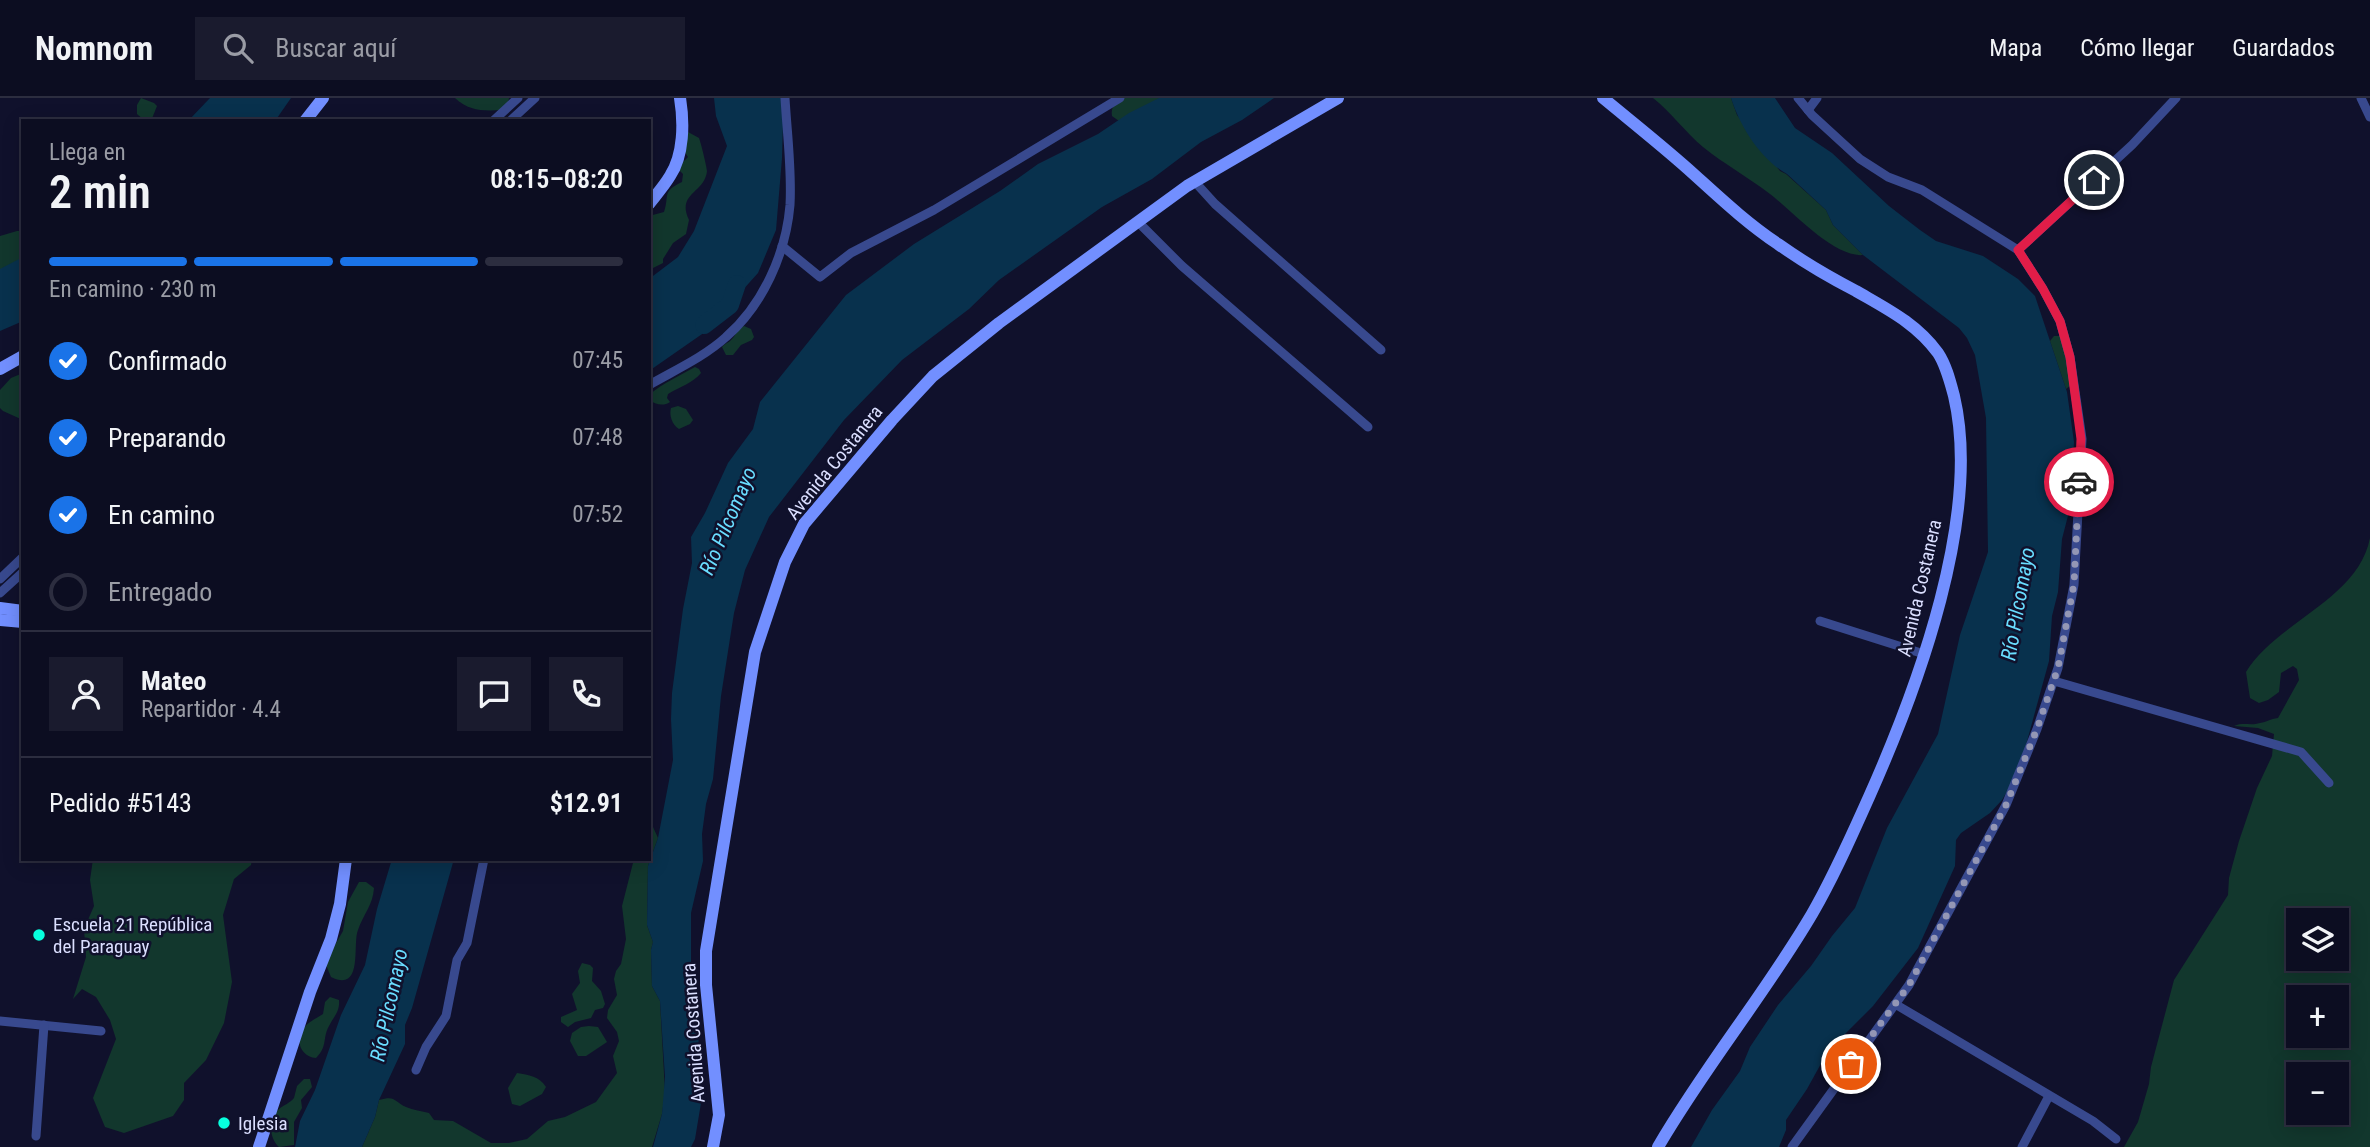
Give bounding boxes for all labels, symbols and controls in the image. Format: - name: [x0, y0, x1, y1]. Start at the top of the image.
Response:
- search box: [195, 17, 685, 80]
- text: Nomnom: [35, 29, 153, 68]
- icon: search: [219, 29, 257, 67]
- text: Buscar aquí: [275, 33, 396, 63]
- text: Mapa: [1989, 34, 2042, 62]
- text: Cómo llegar: [2080, 34, 2194, 62]
- text: Guardados: [2232, 34, 2335, 62]
- text: Llega en: [49, 139, 126, 166]
- pin: [2064, 150, 2124, 210]
- icon: home: [2075, 161, 2113, 199]
- text: 08:15–08:20: [490, 164, 623, 194]
- text: 2 min: [49, 165, 151, 219]
- text: En camino · 230 m: [49, 276, 217, 303]
- icon: check: [49, 342, 87, 380]
- text: Confirmado: [108, 346, 227, 376]
- text: 07:45: [572, 347, 623, 374]
- street label: Avenida Costanera: [781, 401, 887, 524]
- icon: check: [49, 419, 87, 457]
- text: Preparando: [108, 423, 226, 453]
- text: 07:48: [572, 424, 623, 451]
- courier: [2044, 447, 2114, 517]
- icon: car: [2060, 463, 2098, 501]
- water label: Río Pilcomayo: [695, 464, 761, 578]
- icon: check: [49, 496, 87, 534]
- text: En camino: [108, 500, 215, 530]
- text: 07:52: [572, 501, 623, 528]
- street label: Avenida Costanera: [1893, 517, 1946, 659]
- water label: Río Pilcomayo: [1996, 546, 2040, 662]
- text: Entregado: [108, 577, 212, 607]
- button: person: [49, 657, 123, 731]
- button: chat: [457, 657, 531, 731]
- button: phone: [549, 657, 623, 731]
- text: Mateo: [141, 666, 206, 696]
- text: Repartidor · 4.4: [141, 696, 281, 723]
- text: Pedido #5143: [49, 788, 192, 818]
- text: $12.91: [550, 788, 623, 818]
- map controls: [2286, 908, 2349, 1125]
- button: layers: [2286, 908, 2349, 971]
- place label: Escuela 21 República del Paraguay: [53, 913, 212, 958]
- marker: Escuela 21 República del Paraguay: [31, 927, 47, 943]
- water label: Río Pilcomayo: [365, 947, 413, 1063]
- street label: Avenida Costanera: [677, 962, 710, 1104]
- button: +: [2286, 985, 2349, 1048]
- pin: [1821, 1034, 1881, 1094]
- icon: bag: [1832, 1045, 1870, 1083]
- button: −: [2286, 1062, 2349, 1125]
- place label: Iglesia: [238, 1112, 288, 1135]
- marker: Iglesia: [216, 1115, 232, 1131]

